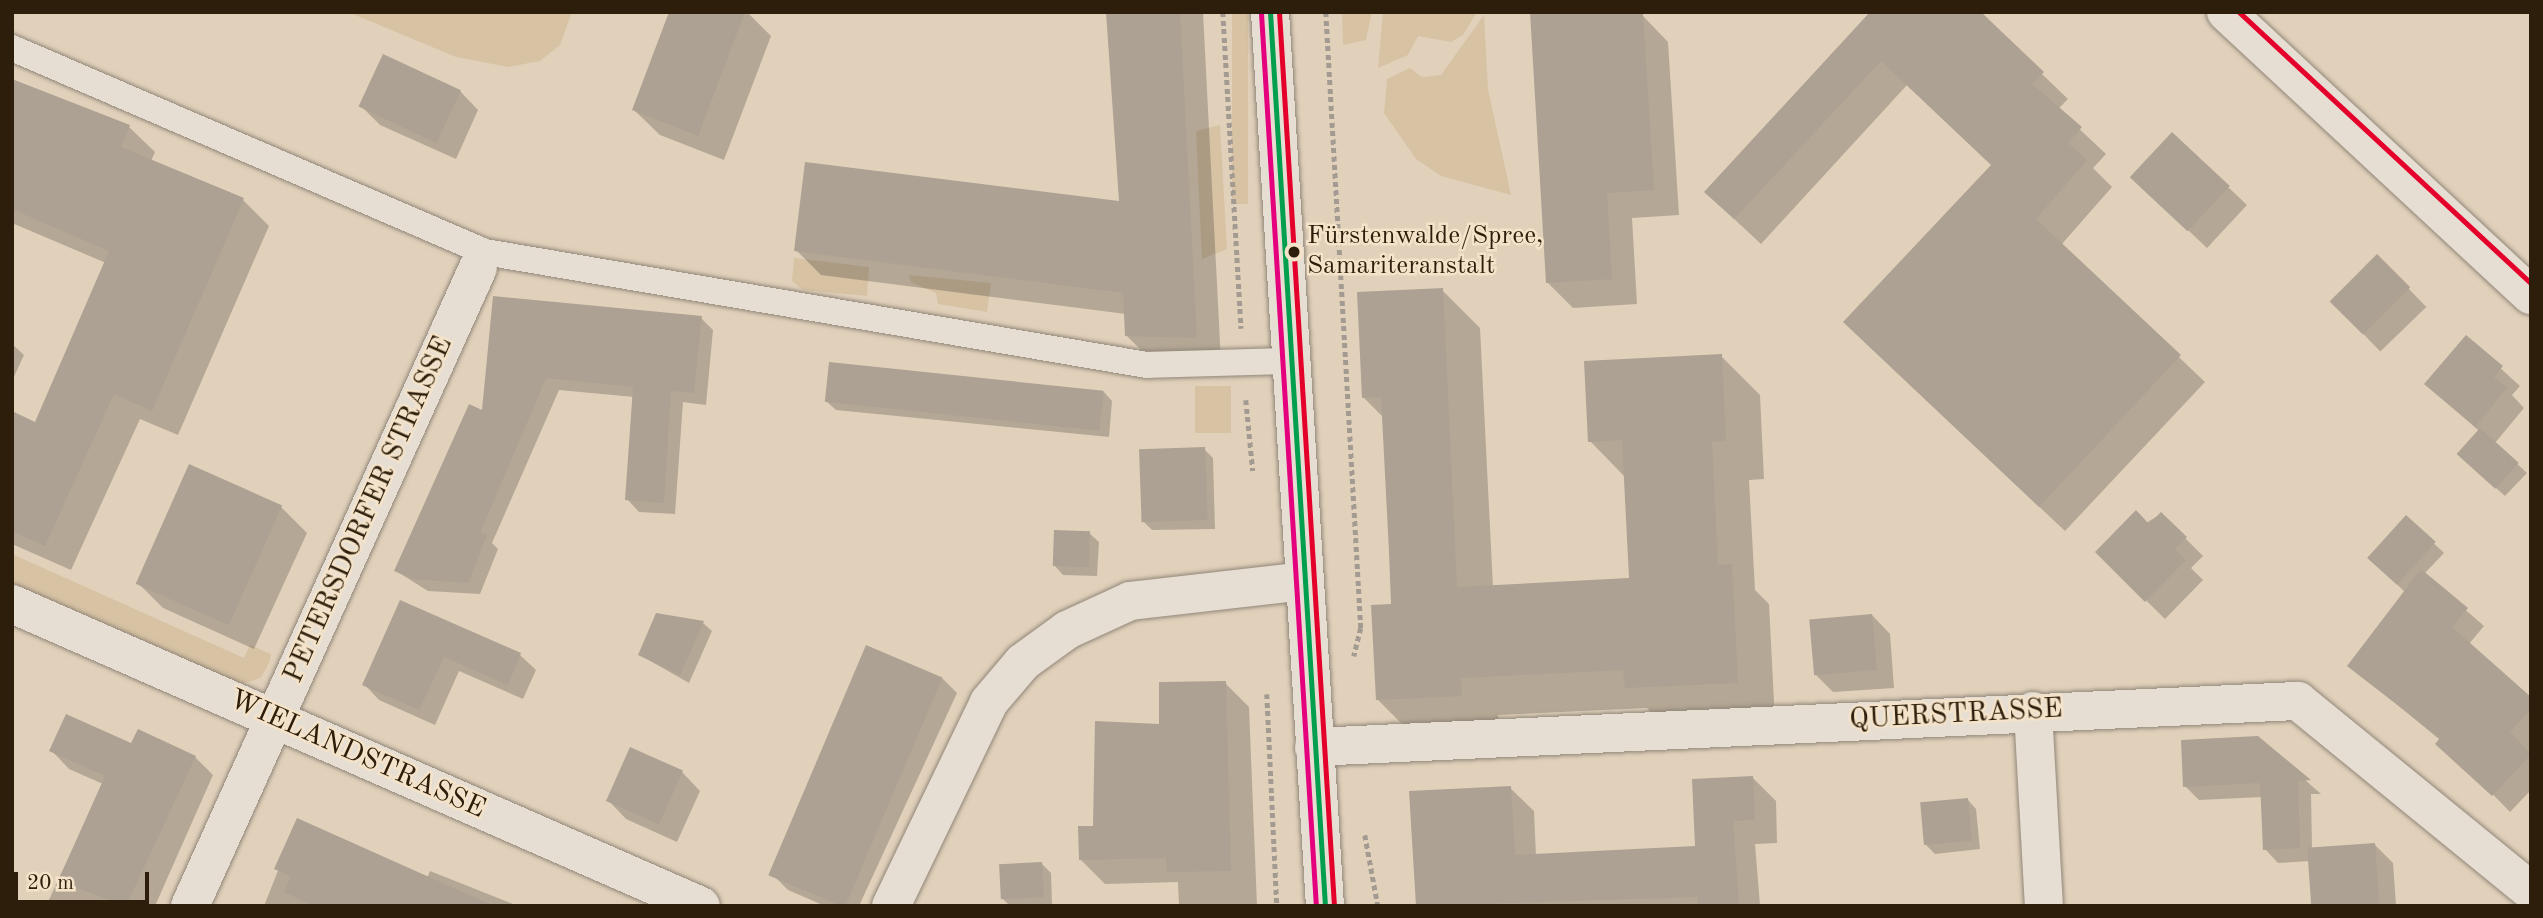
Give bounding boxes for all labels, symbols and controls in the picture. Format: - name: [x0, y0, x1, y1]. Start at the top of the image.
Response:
- place label: Fürstenwalde/Spree, Samariteranstalt: [1307, 221, 1543, 282]
- marker: Fürstenwalde/Spree, Samariteranstalt: [1287, 245, 1301, 259]
- street label: PETERSDORFER STRASSE: [277, 332, 461, 688]
- street label: WIELANDSTRASSE: [224, 683, 490, 827]
- street label: QUERSTRASSE: [1848, 693, 2064, 737]
- scale bar: [18, 858, 152, 902]
- text: 20 m: [27, 873, 74, 894]

